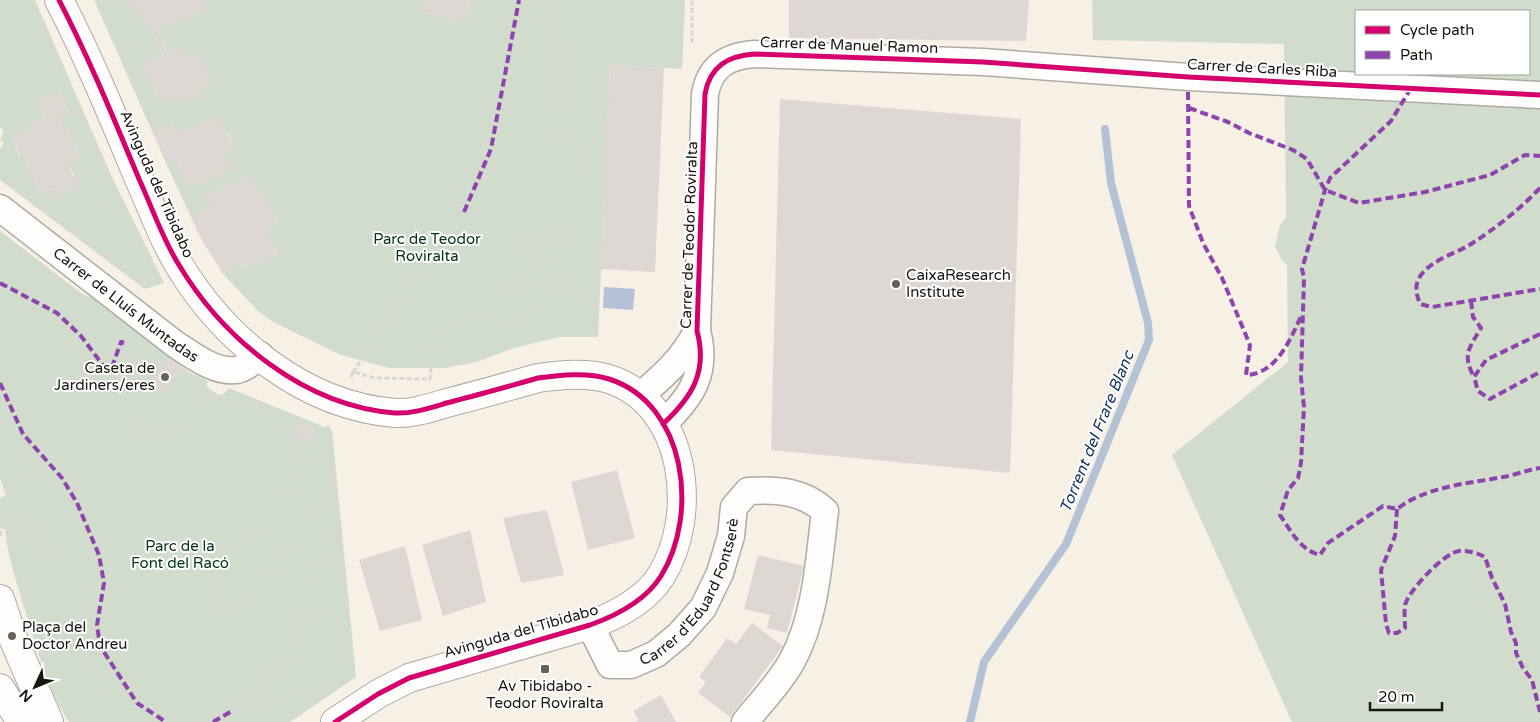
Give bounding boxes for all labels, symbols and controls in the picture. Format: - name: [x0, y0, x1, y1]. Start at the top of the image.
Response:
- legend: [1355, 10, 1530, 75]
- text: Cycle path: [1400, 21, 1474, 39]
- street label: Carrer de Manuel Ramon: [759, 33, 939, 57]
- text: Path: [1400, 46, 1433, 64]
- street label: Carrer de Carles Riba: [1186, 55, 1338, 81]
- street label: Avinguda del Tibidabo: [116, 107, 198, 261]
- street label: Carrer de Teodor Roviralta: [677, 141, 701, 329]
- park label: Parc de Teodor Roviralta: [373, 230, 481, 265]
- street label: Carrer de Lluís Muntadas: [50, 244, 202, 366]
- place label: CaixaResearch Institute: [906, 266, 1011, 301]
- marker: CaixaResearch Institute: [890, 278, 902, 290]
- water label: Torrent del Frare Blanc: [1055, 347, 1139, 516]
- place label: Caseta de Jardiners/eres: [54, 359, 155, 394]
- marker: Caseta de Jardiners/eres: [159, 371, 171, 383]
- street label: Carrer d'Eduard Fontserè: [637, 517, 742, 669]
- park label: Parc de la Font del Racó: [131, 537, 229, 572]
- street label: Avinguda del Tibidabo: [442, 600, 600, 662]
- place label: Plaça del Doctor Andreu: [22, 618, 127, 653]
- marker: Plaça del Doctor Andreu: [6, 630, 18, 642]
- north arrow: [10, 662, 60, 712]
- marker: Av Tibidabo - Teodor Roviralta: [539, 663, 551, 675]
- place label: Av Tibidabo - Teodor Roviralta: [486, 677, 604, 712]
- scale bar: [1370, 680, 1442, 712]
- text: N: [16, 686, 36, 706]
- text: 20 m: [1378, 688, 1415, 706]

